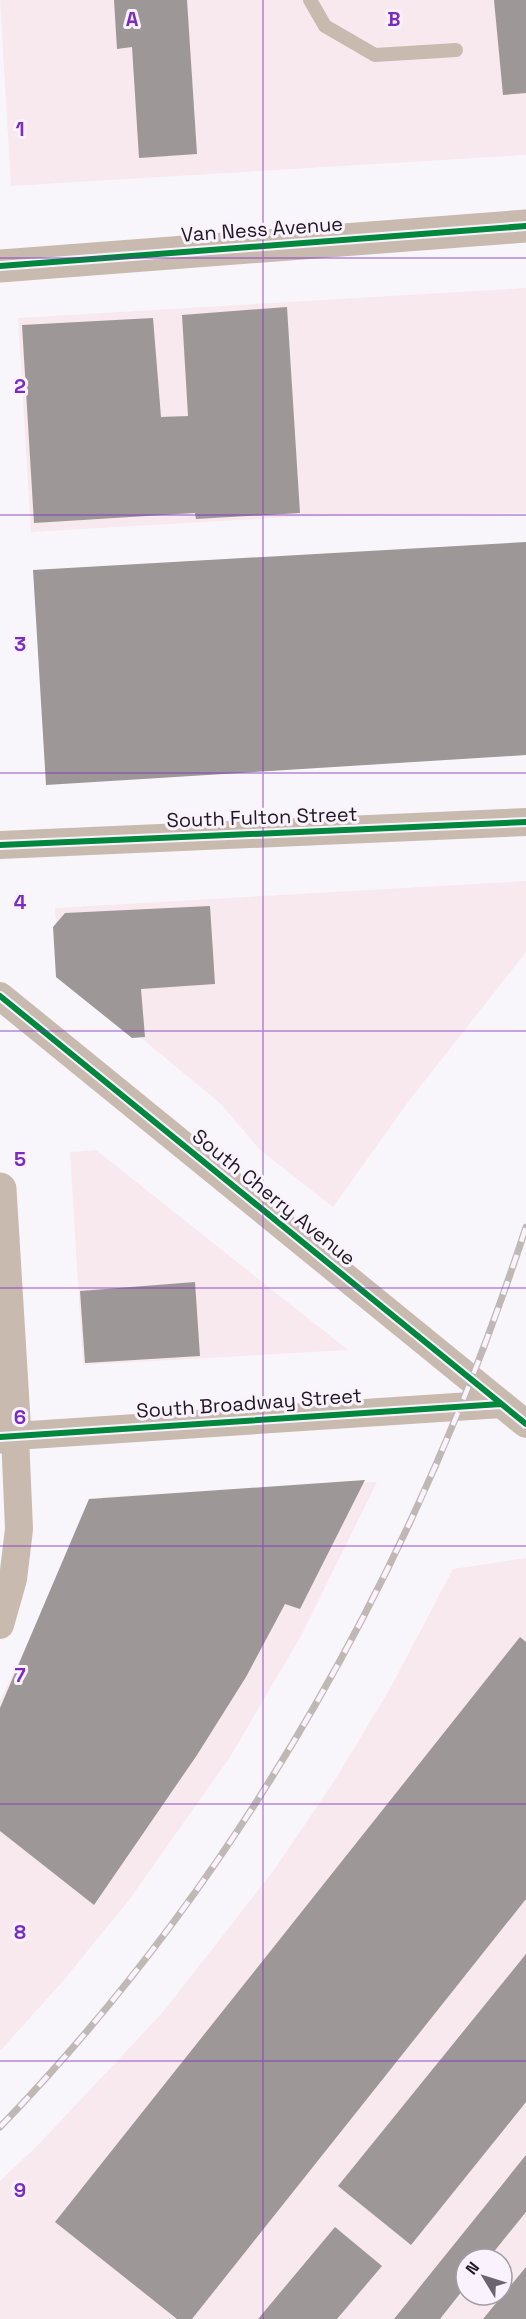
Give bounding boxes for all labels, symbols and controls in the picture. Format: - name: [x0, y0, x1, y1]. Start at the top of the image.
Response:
- text: A: [126, 6, 139, 32]
- text: B: [387, 6, 401, 32]
- text: 1: [15, 116, 25, 142]
- street label: Van Ness Avenue: [180, 210, 344, 248]
- text: 2: [14, 373, 26, 399]
- text: 3: [14, 631, 26, 657]
- street label: South Fulton Street: [166, 801, 358, 833]
- text: 4: [14, 889, 27, 915]
- street label: South Cherry Avenue: [187, 1123, 361, 1271]
- text: 5: [14, 1146, 26, 1172]
- street label: South Broadway Street: [135, 1382, 363, 1424]
- text: 6: [14, 1404, 26, 1430]
- text: 7: [14, 1662, 26, 1688]
- text: 8: [14, 1919, 26, 1945]
- text: 9: [14, 2177, 26, 2203]
- north arrow: [454, 2247, 514, 2307]
- text: N: [461, 2257, 484, 2279]

